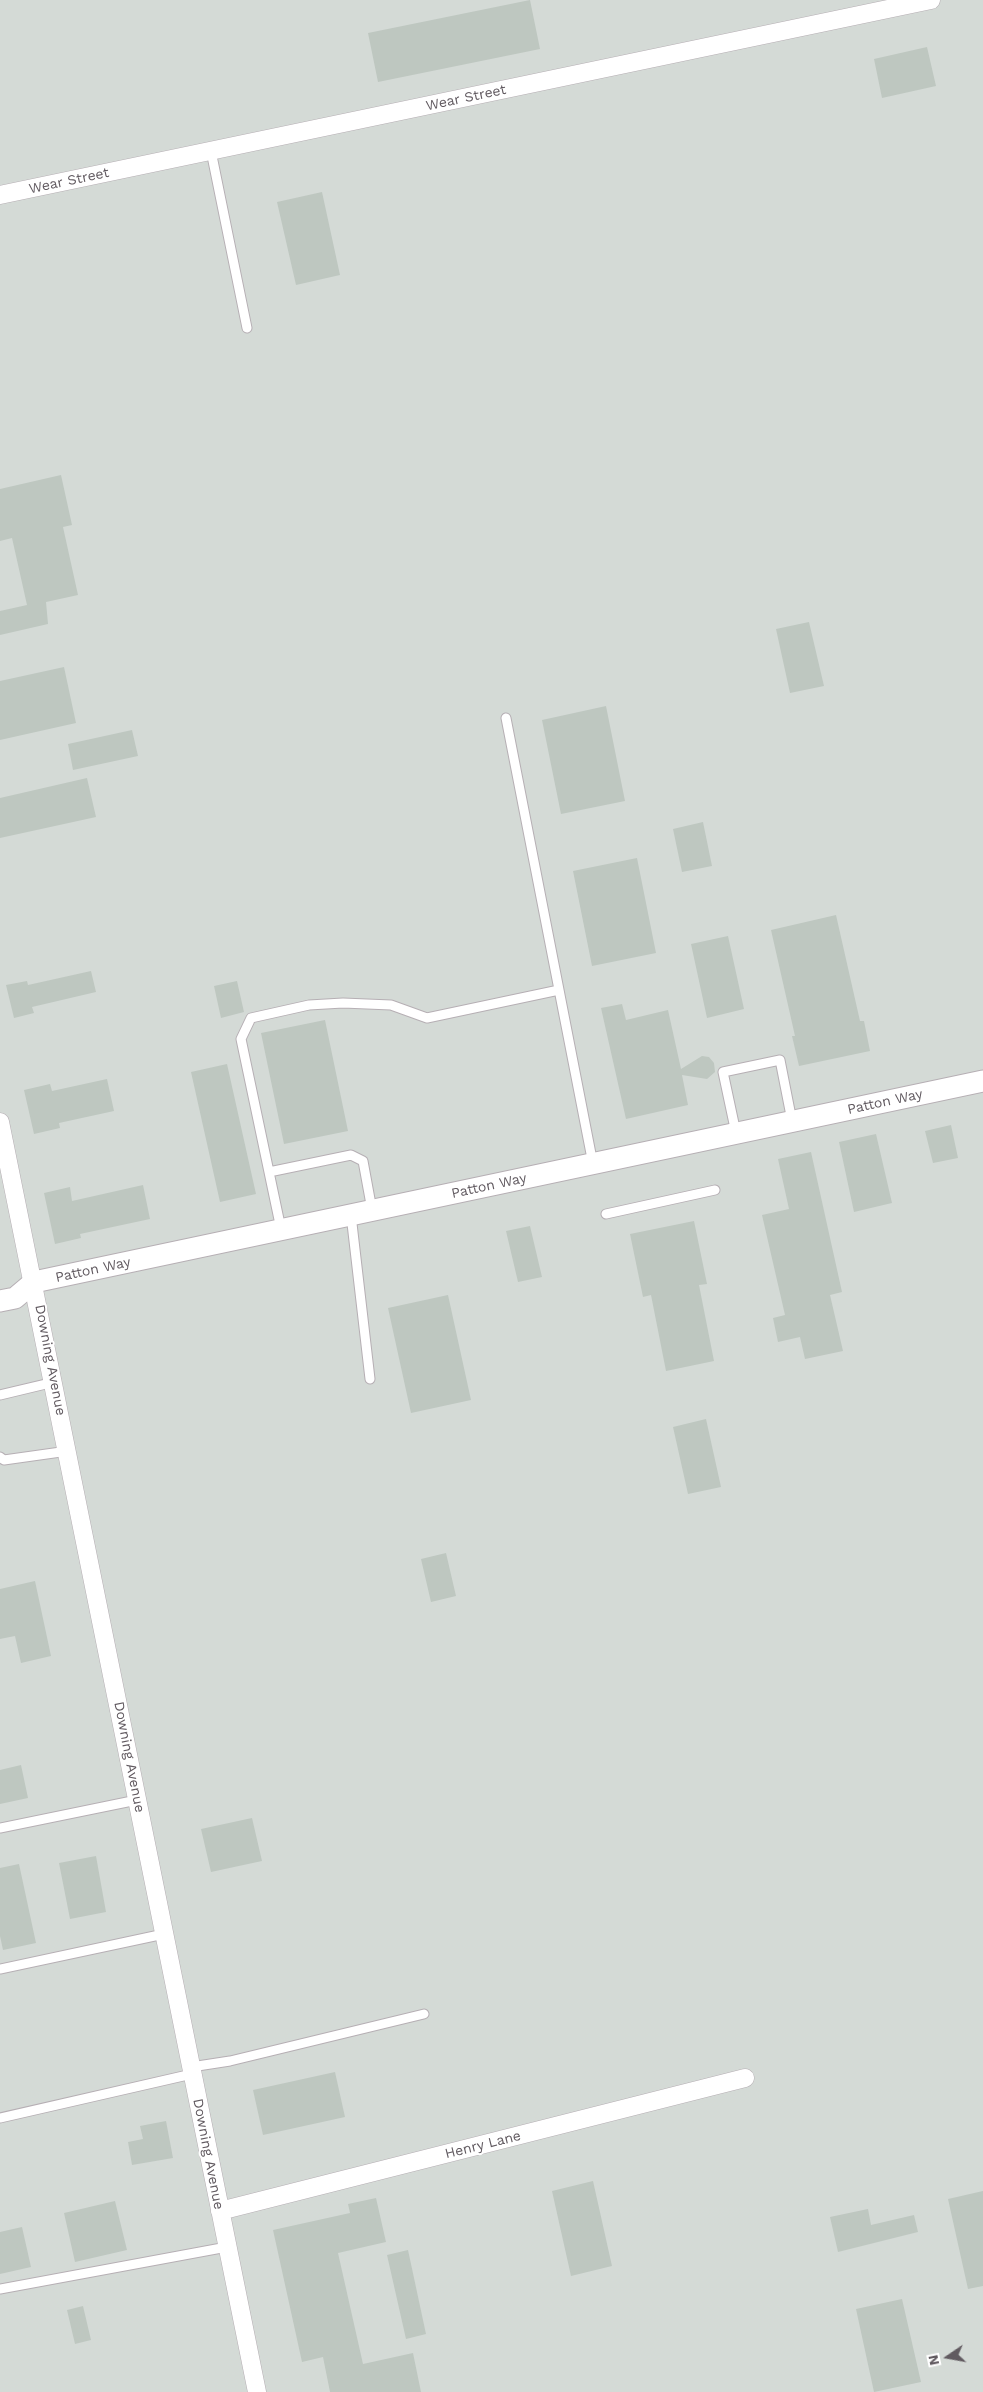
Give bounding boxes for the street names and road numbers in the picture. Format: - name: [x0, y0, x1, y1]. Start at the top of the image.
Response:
- street label: Wear Street: [424, 81, 508, 115]
- street label: Wear Street: [27, 164, 111, 198]
- street label: Patton Way: [846, 1086, 924, 1118]
- street label: Patton Way: [450, 1170, 528, 1202]
- street label: Patton Way: [54, 1254, 132, 1286]
- street label: Downing Avenue: [31, 1303, 69, 1417]
- street label: Downing Avenue: [110, 1700, 148, 1814]
- street label: Downing Avenue: [189, 2097, 227, 2211]
- street label: Henry Lane: [443, 2127, 523, 2163]

